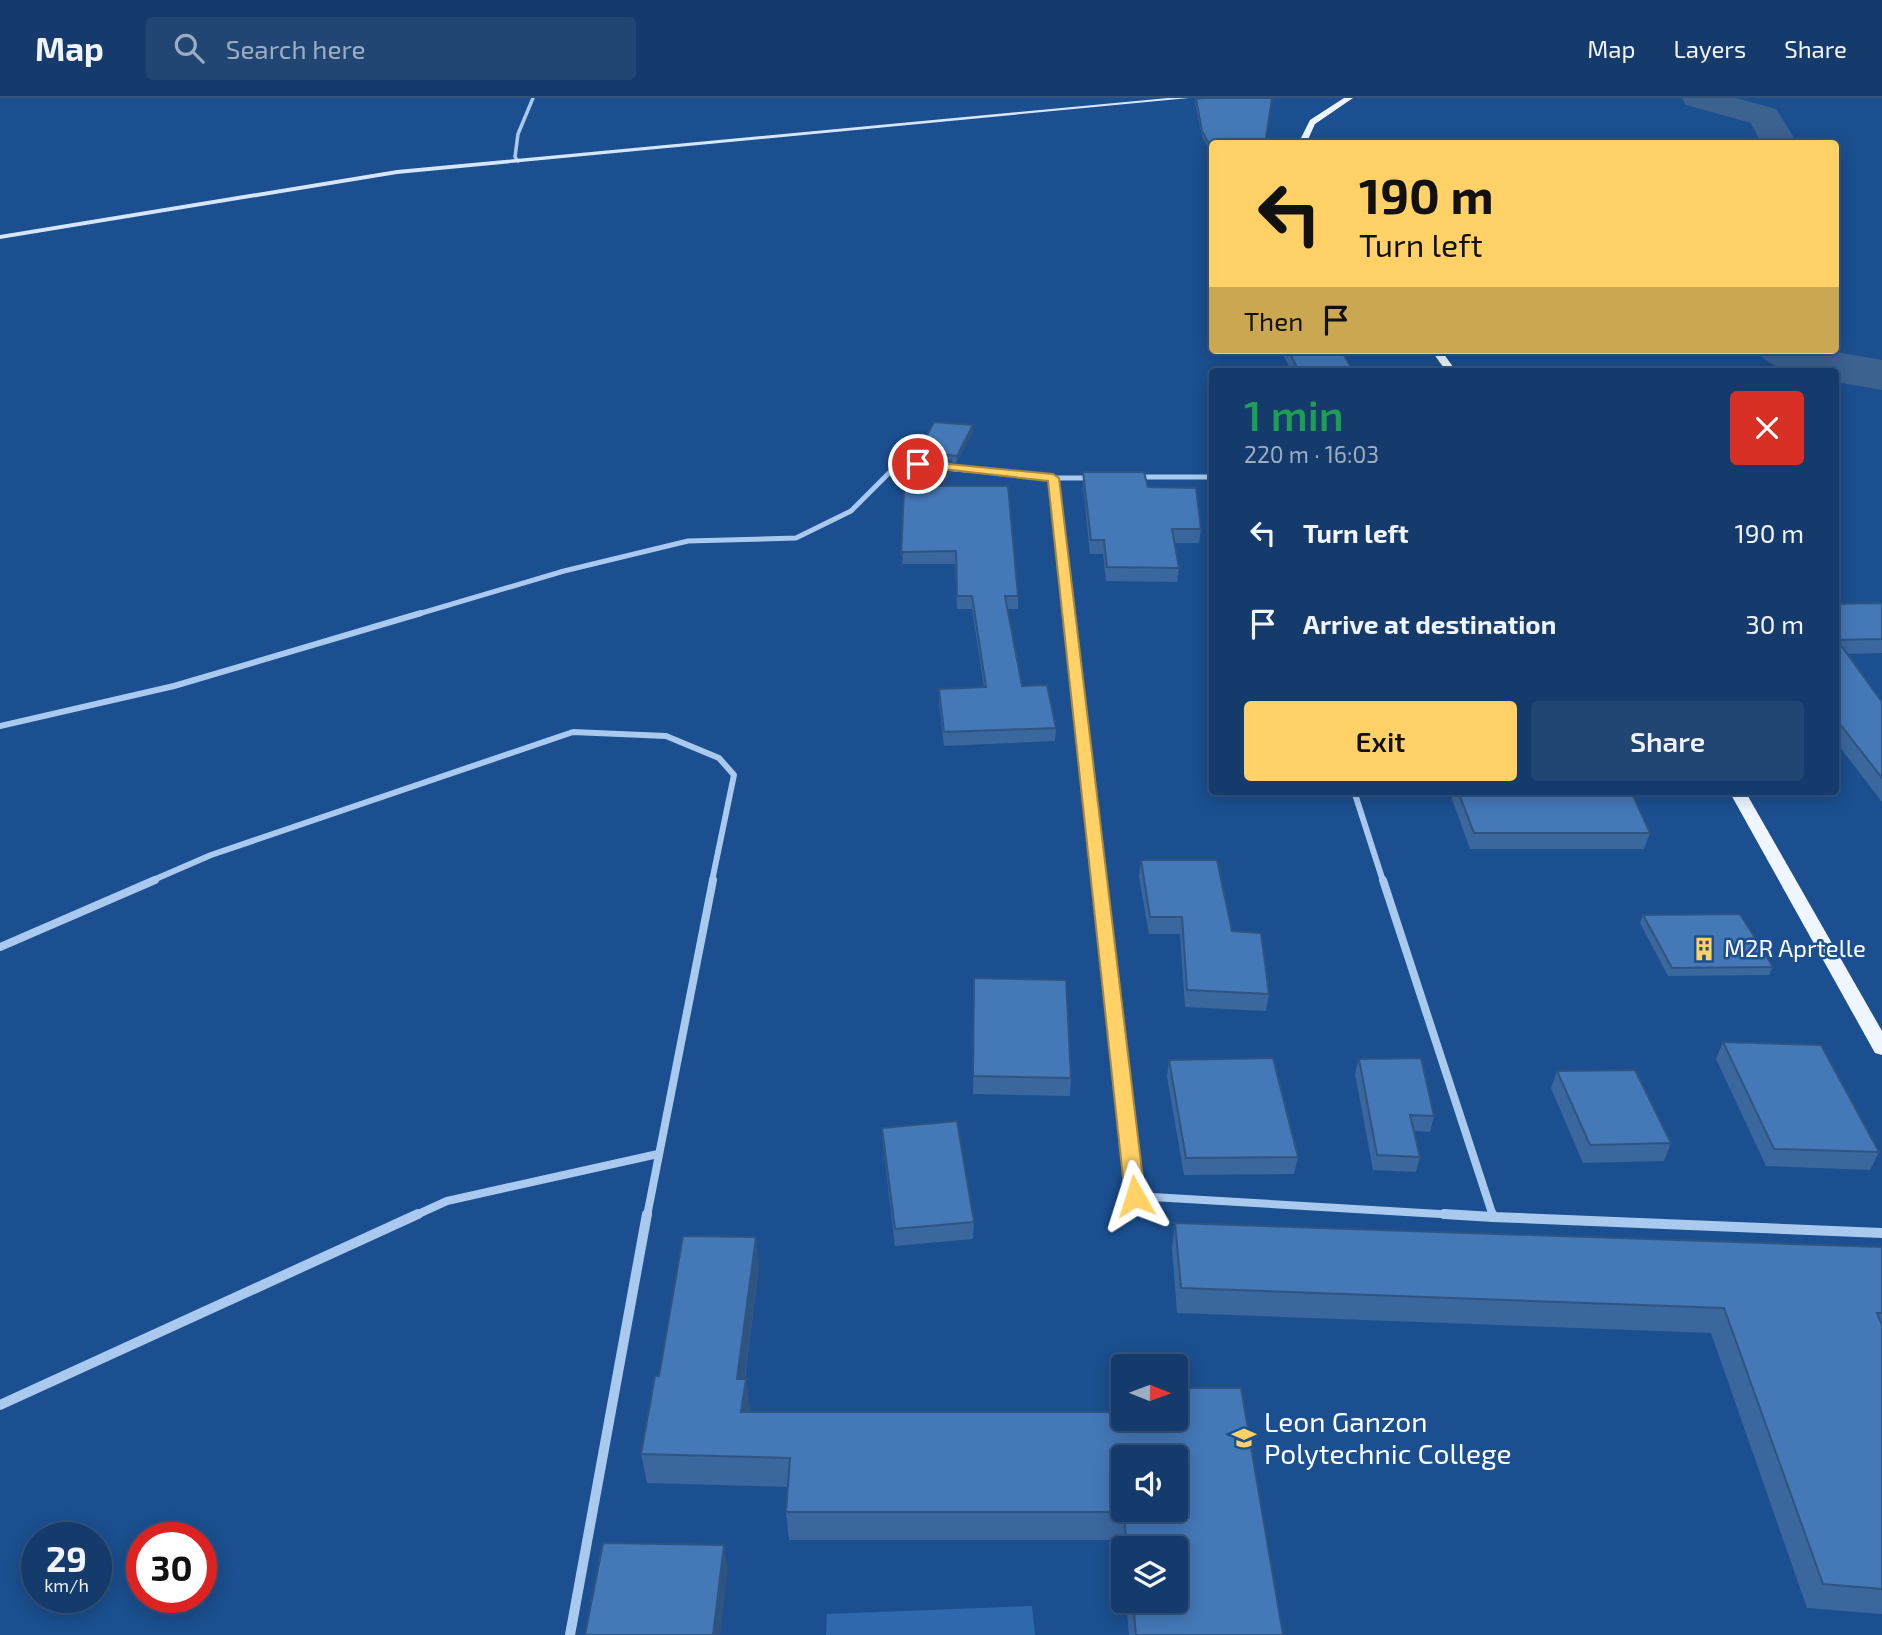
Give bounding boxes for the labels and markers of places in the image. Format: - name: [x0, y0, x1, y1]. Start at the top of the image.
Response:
- pin: [888, 434, 948, 494]
- place label: M2R Aprtelle: [1724, 933, 1866, 962]
- building icon: M2R Aprtelle: [1690, 935, 1718, 963]
- place label: Leon Ganzon Polytechnic College: [1264, 1404, 1512, 1470]
- school or university icon: Leon Ganzon Polytechnic College: [1230, 1424, 1258, 1452]

